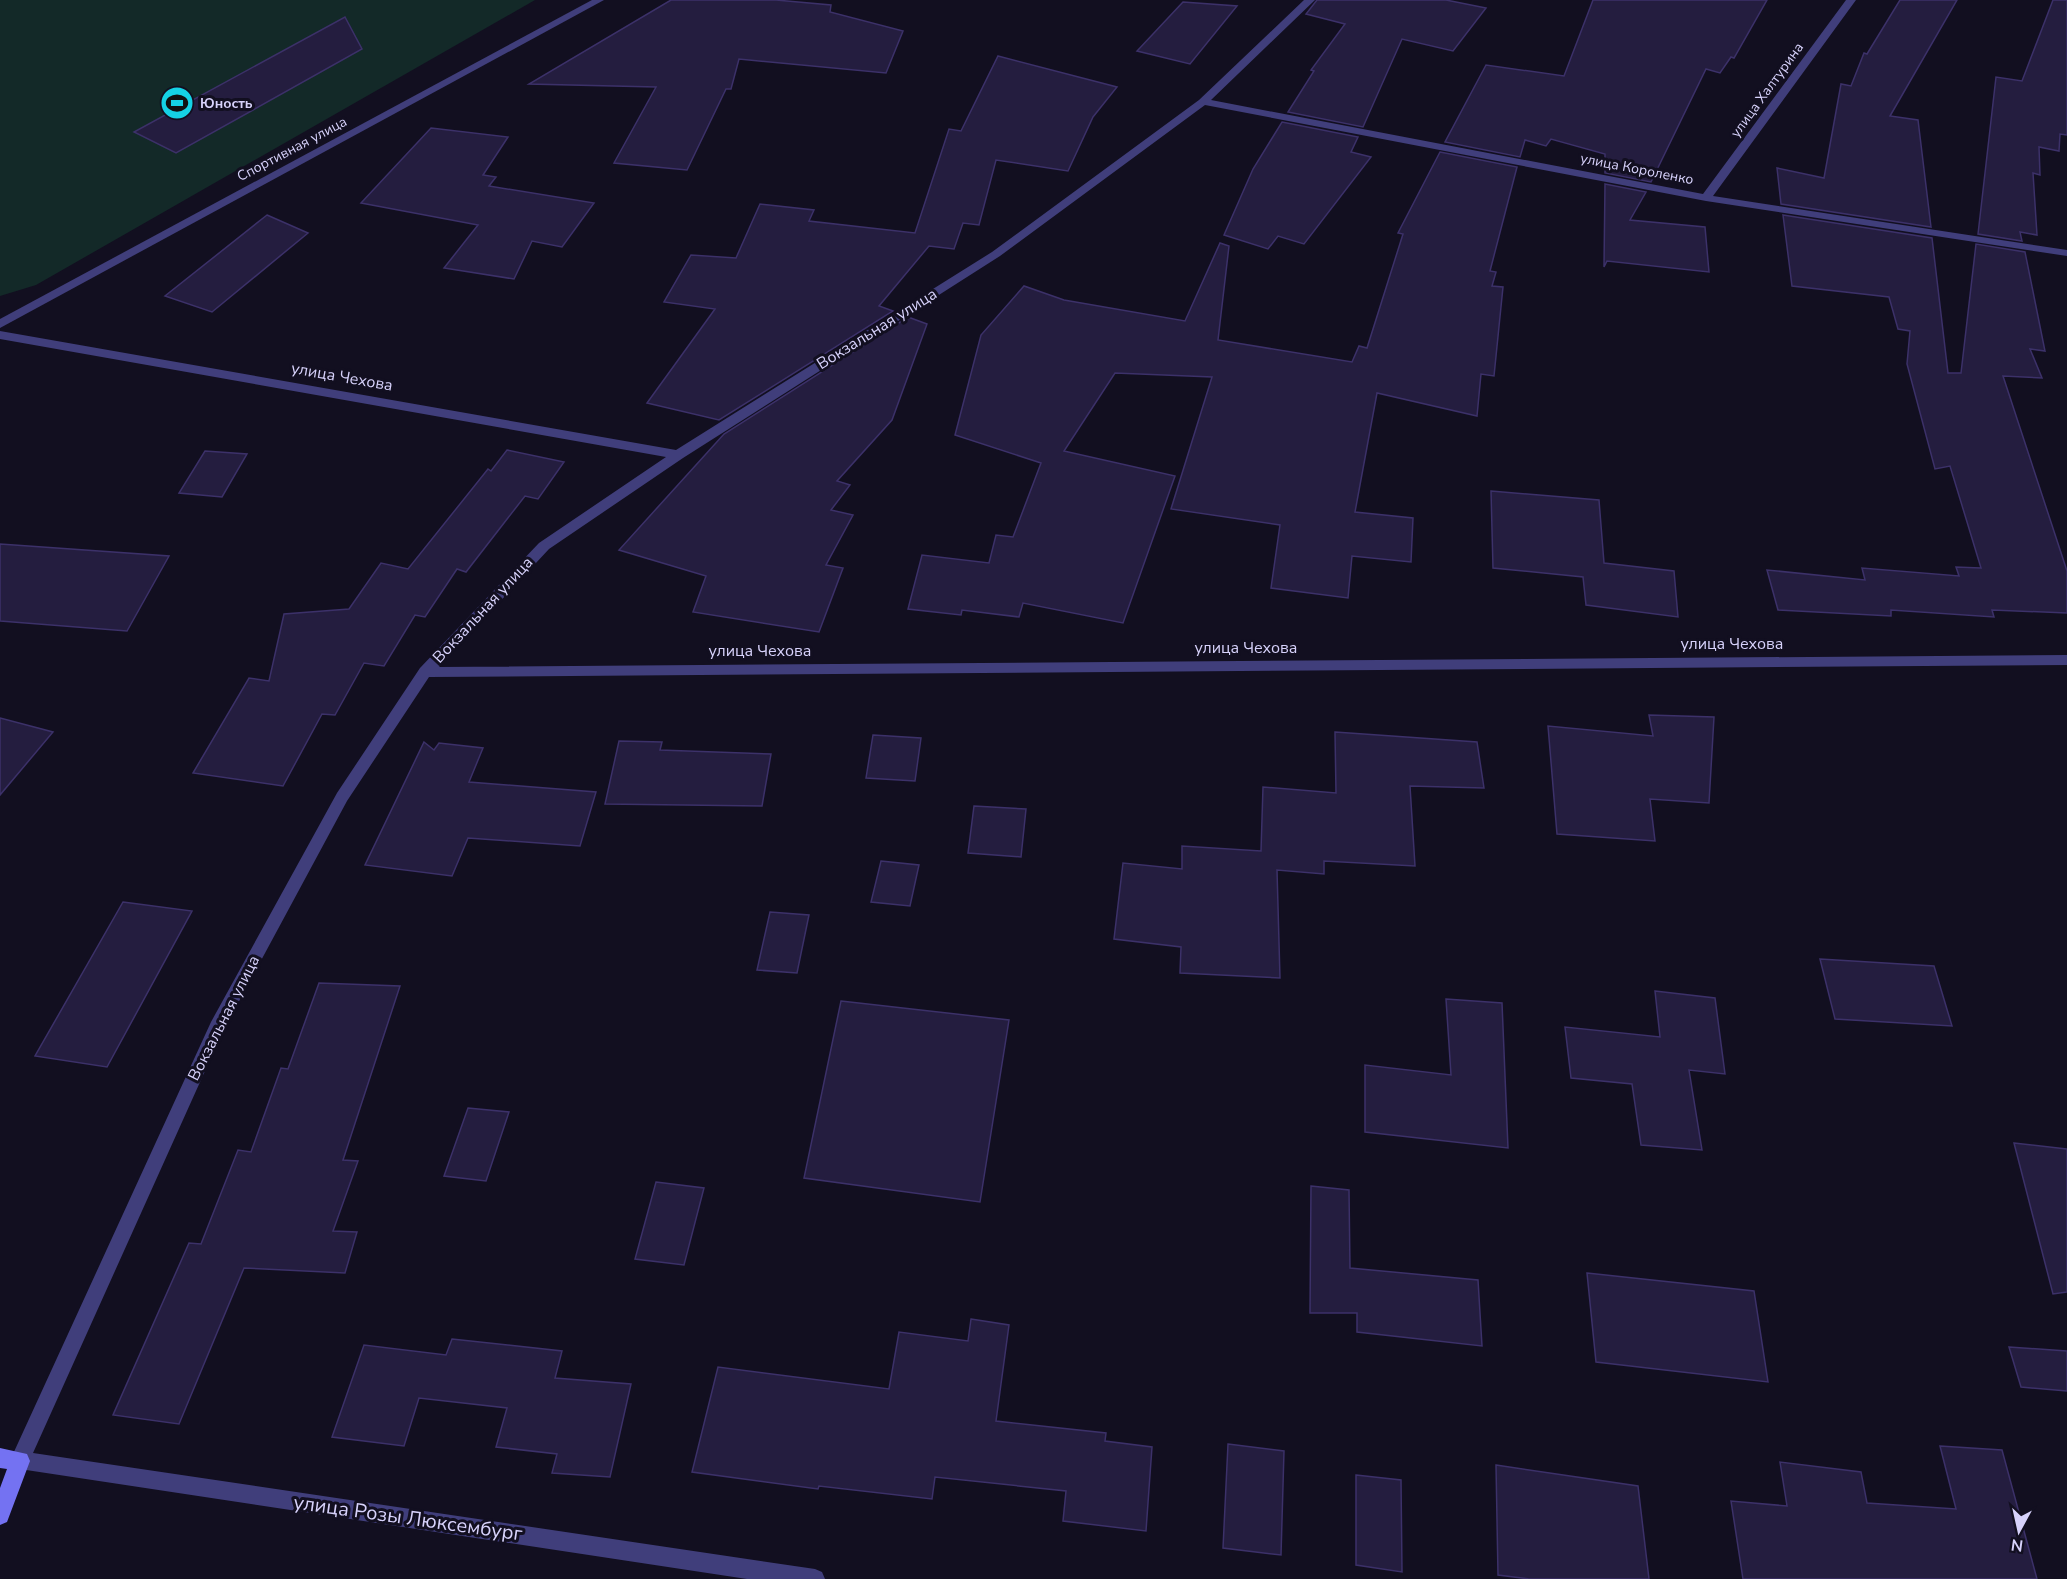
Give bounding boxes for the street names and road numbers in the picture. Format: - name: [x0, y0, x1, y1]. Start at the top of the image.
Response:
- street label: улица Халтурина: [1726, 39, 1808, 141]
- street label: Спортивная улица: [234, 112, 350, 186]
- street label: улица Короленко: [1579, 149, 1695, 189]
- street label: Вокзальная улица: [813, 283, 941, 375]
- street label: улица Чехова: [289, 357, 395, 397]
- street label: Вокзальная улица: [428, 552, 538, 668]
- street label: улица Чехова: [1681, 633, 1783, 655]
- street label: улица Чехова: [1195, 637, 1297, 659]
- street label: улица Чехова: [709, 640, 811, 662]
- street label: Вокзальная улица: [183, 952, 265, 1084]
- street label: улица Розы Люксембург: [292, 1489, 524, 1547]

